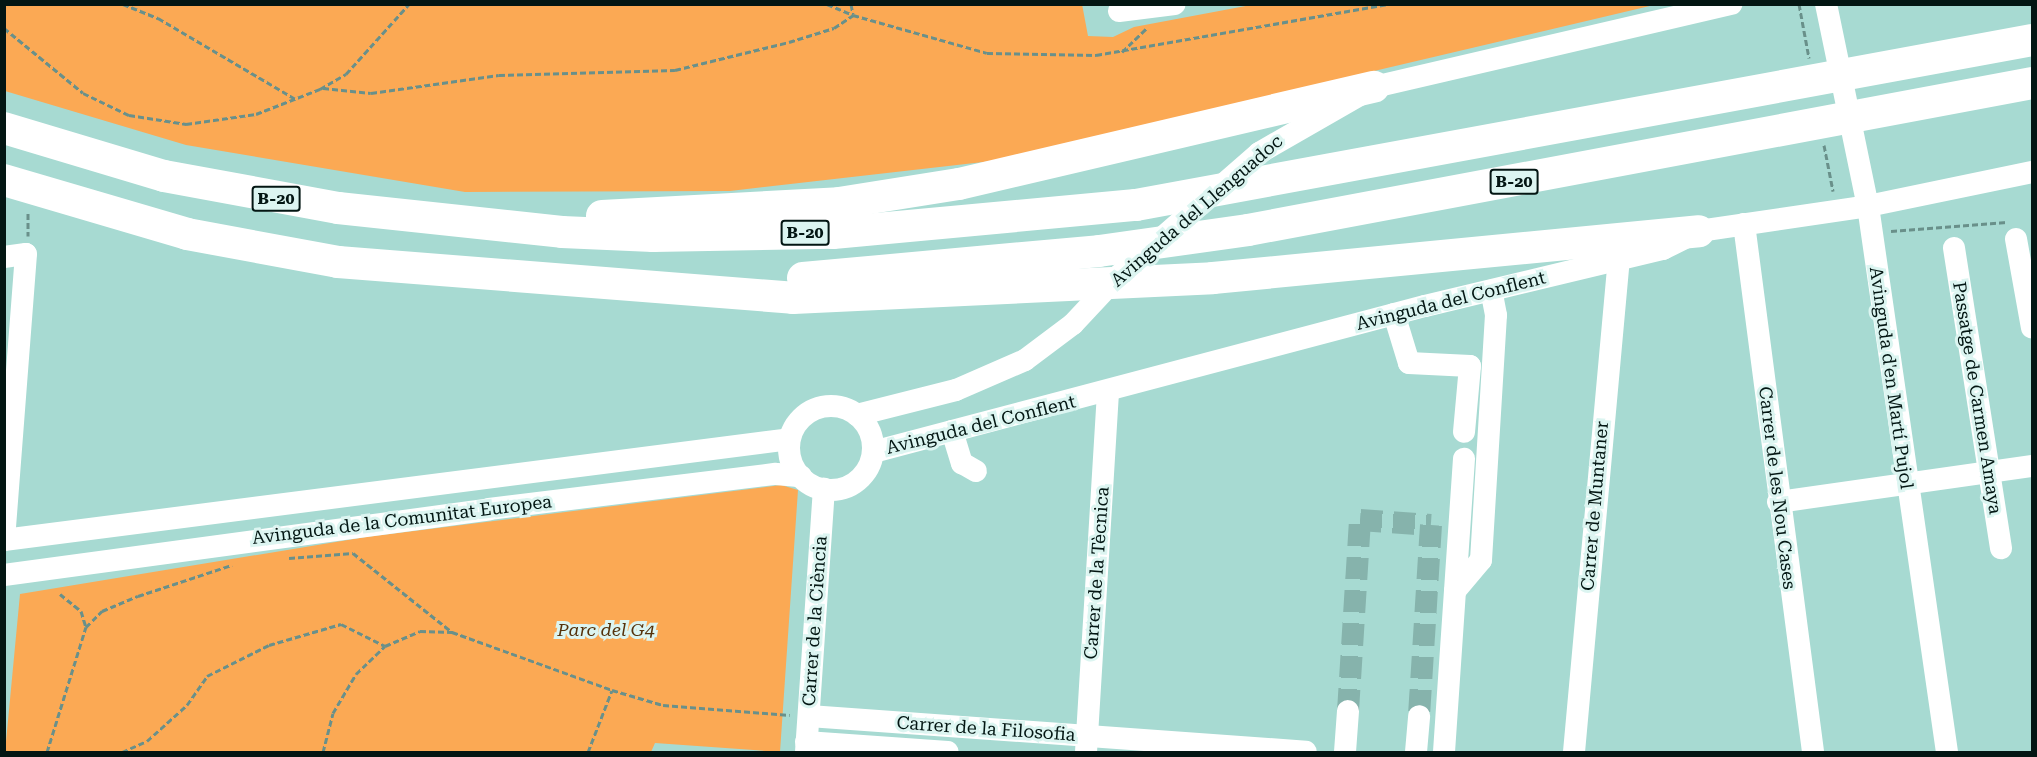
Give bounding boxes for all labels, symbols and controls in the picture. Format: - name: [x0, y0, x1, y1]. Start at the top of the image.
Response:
- street label: Avinguda del Llenguadoc: [1107, 131, 1287, 291]
- road number: B-20: [1488, 169, 1540, 195]
- road number: B-20: [250, 186, 302, 212]
- road number: B-20: [780, 220, 830, 246]
- street label: Avinguda d'en Martí Pujol: [1865, 266, 1917, 490]
- street label: Avinguda del Conflent: [1354, 267, 1548, 335]
- street label: Passatge de Carmen Amaya: [1948, 280, 2006, 516]
- street label: Carrer de les Nou Cases: [1754, 385, 1800, 591]
- street label: Avinguda del Conflent: [884, 391, 1078, 459]
- street label: Carrer de Muntaner: [1577, 420, 1613, 592]
- street label: Carrer de la Tècnica: [1080, 486, 1114, 660]
- street label: Avinguda de la Comunitat Europea: [251, 491, 553, 549]
- street label: Carrer de la Ciència: [798, 535, 832, 707]
- park label: Parc del G4: [557, 619, 655, 641]
- street label: Carrer de la Filosofia: [896, 712, 1076, 746]

